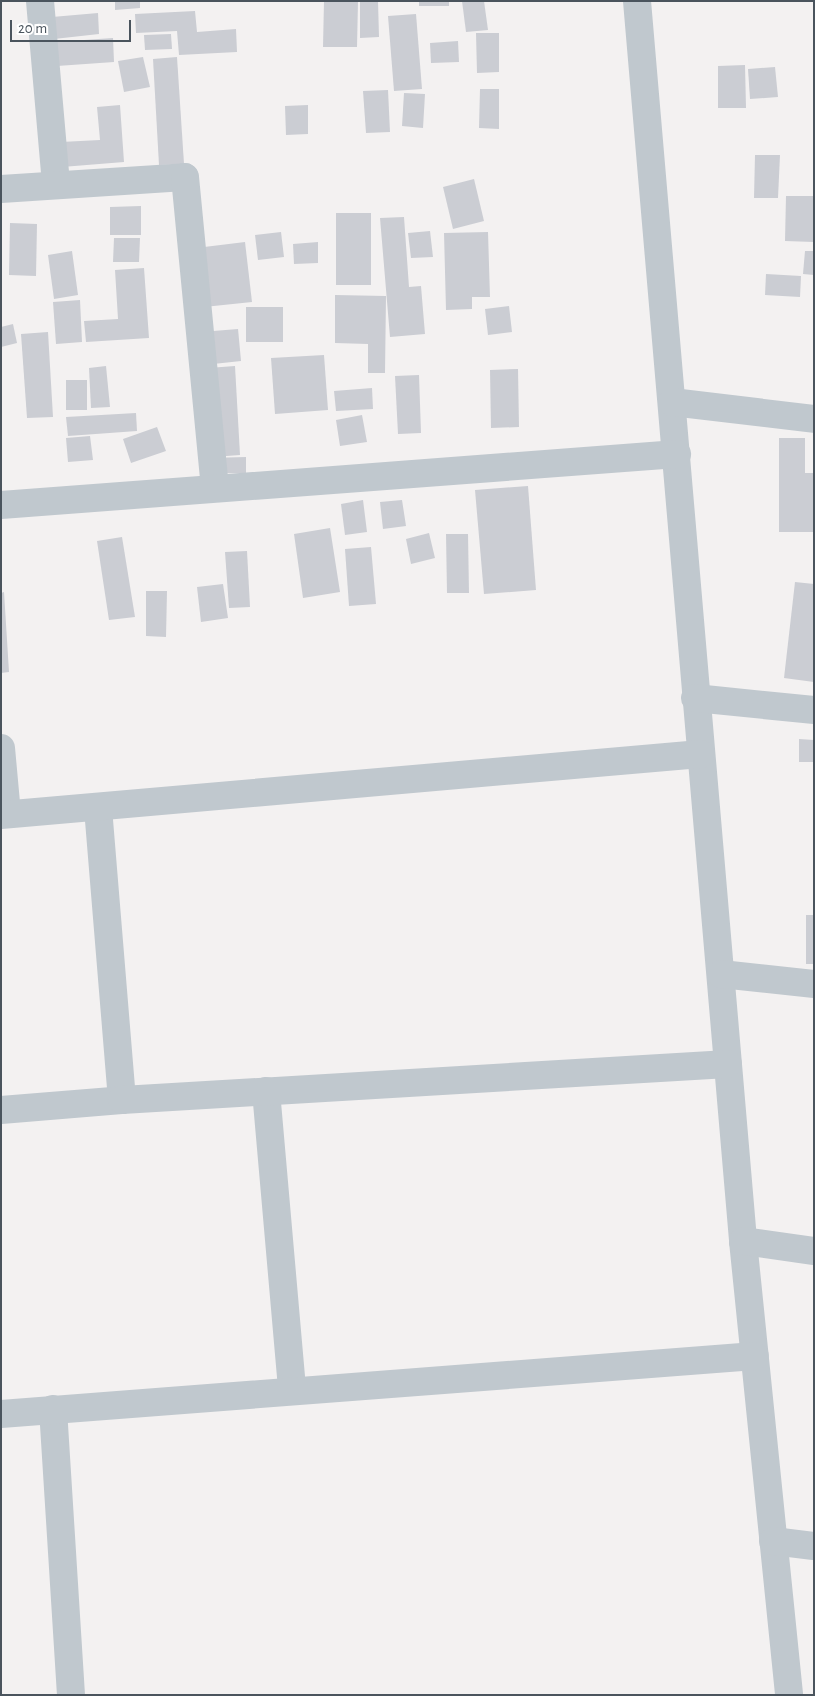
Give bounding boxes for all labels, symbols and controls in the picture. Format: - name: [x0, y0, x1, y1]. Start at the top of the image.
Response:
- scale bar: [12, 10, 134, 42]
- text: 20 m: [18, 21, 47, 36]

